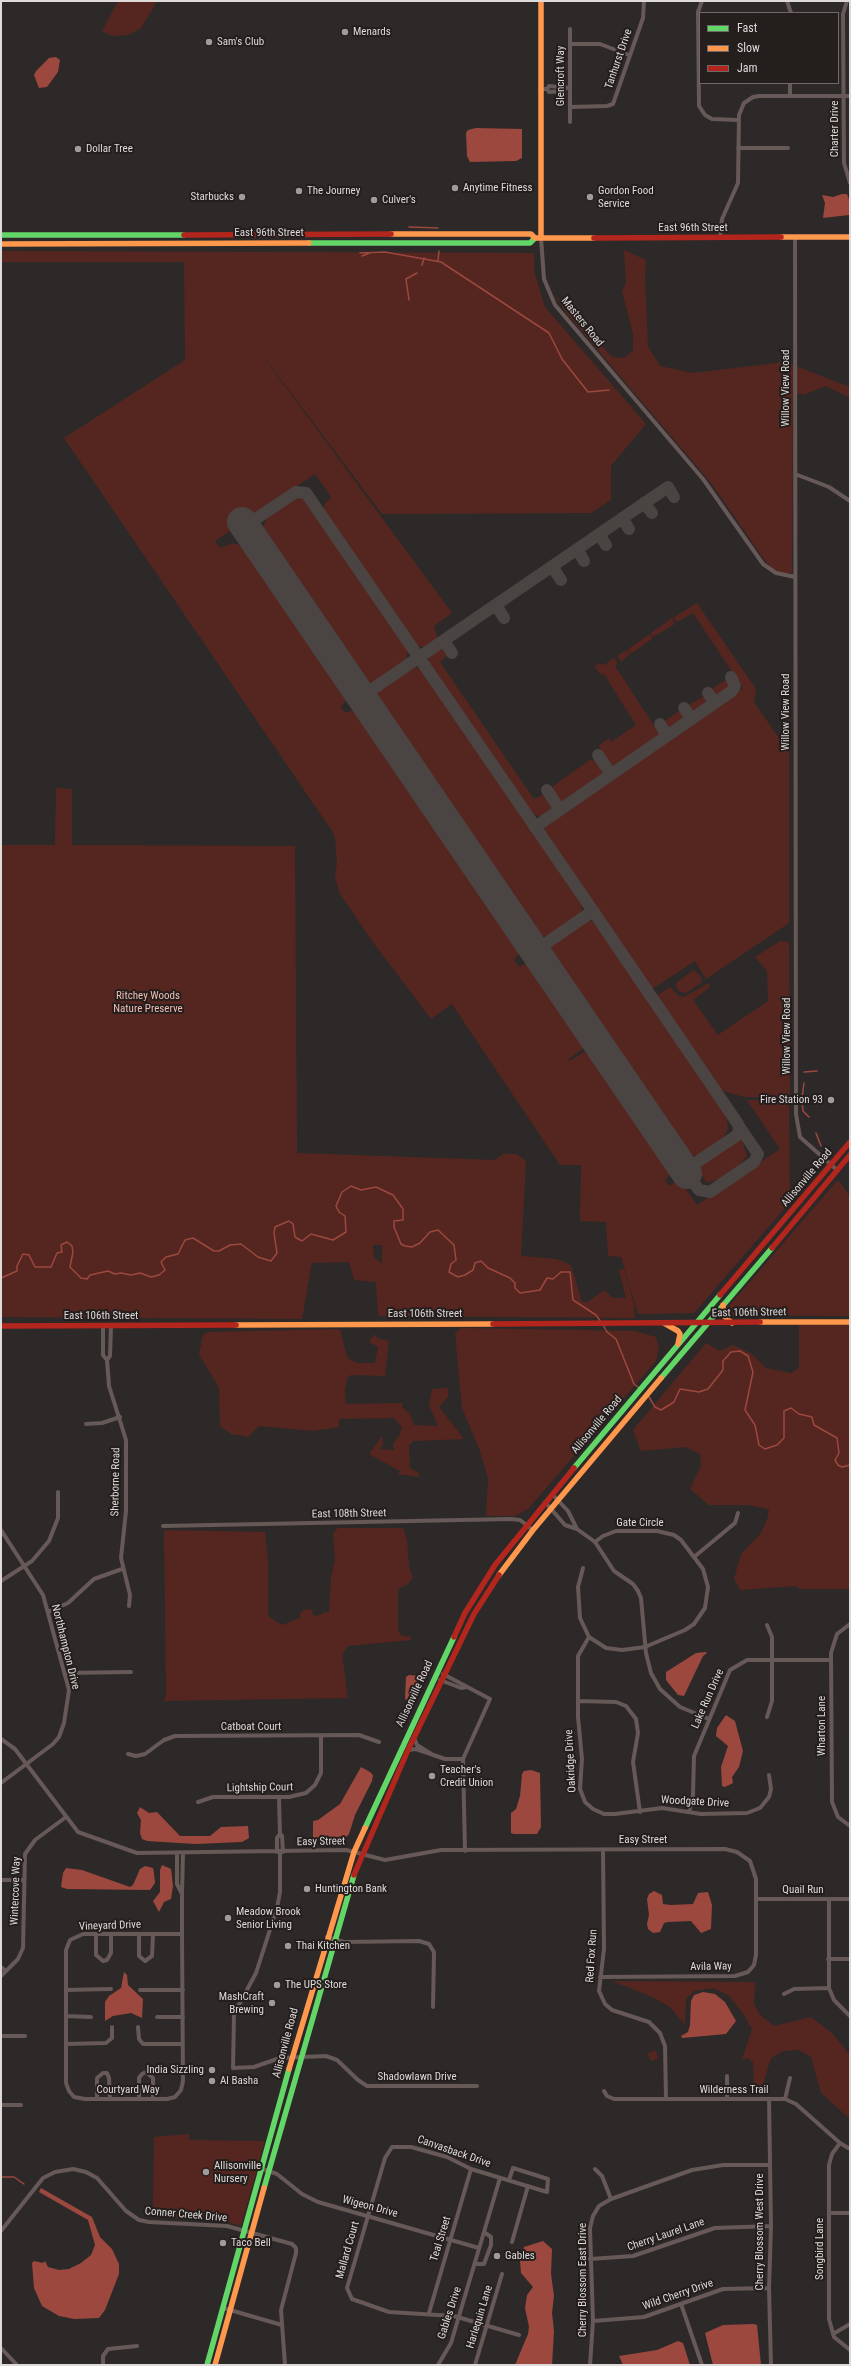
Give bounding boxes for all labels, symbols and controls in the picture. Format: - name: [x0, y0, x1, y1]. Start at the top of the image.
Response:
- legend: [699, 12, 839, 84]
- text: Fast: [737, 21, 757, 35]
- place label: Menards: [353, 25, 391, 39]
- marker: Menards: [340, 27, 350, 37]
- street label: Tanhurst Drive: [603, 27, 635, 91]
- place label: Sam's Club: [217, 35, 264, 49]
- marker: Sam's Club: [204, 37, 214, 47]
- text: Slow: [737, 41, 760, 55]
- street label: Glencroft Way: [554, 46, 568, 106]
- text: Jam: [737, 61, 758, 75]
- street label: Charter Drive: [828, 101, 842, 157]
- place label: Dollar Tree: [86, 142, 133, 156]
- marker: Dollar Tree: [73, 144, 83, 154]
- place label: Anytime Fitness: [463, 181, 533, 195]
- marker: Anytime Fitness: [450, 183, 460, 193]
- place label: The Journey: [307, 184, 360, 198]
- place label: Gordon Food Service: [598, 184, 654, 210]
- marker: The Journey: [294, 186, 304, 196]
- place label: Starbucks: [191, 190, 234, 204]
- marker: Starbucks: [237, 192, 247, 202]
- marker: Gordon Food Service: [585, 192, 595, 202]
- place label: Culver's: [382, 193, 416, 207]
- marker: Culver's: [369, 195, 379, 205]
- street label: East 96th Street: [658, 221, 728, 235]
- street label: East 96th Street: [234, 226, 304, 240]
- street label: Masters Road: [558, 295, 606, 349]
- street label: Willow View Road: [779, 350, 793, 426]
- street label: Willow View Road: [779, 674, 793, 750]
- park label: Ritchey Woods Nature Preserve: [113, 989, 183, 1015]
- street label: Willow View Road: [780, 998, 794, 1074]
- place label: Fire Station 93: [760, 1093, 823, 1107]
- marker: Fire Station 93: [826, 1095, 836, 1105]
- street label: Allisonville Road: [779, 1146, 835, 1210]
- street label: East 106th Street: [712, 1306, 786, 1320]
- street label: East 106th Street: [388, 1307, 462, 1321]
- street label: East 106th Street: [64, 1309, 138, 1323]
- street label: Allisonville Road: [569, 1393, 625, 1457]
- street label: Sherborne Road: [109, 1447, 123, 1517]
- street label: East 108th Street: [312, 1507, 386, 1521]
- street label: Gate Circle: [616, 1516, 664, 1530]
- street label: Northhampton Drive: [48, 1603, 82, 1691]
- street label: Allisonville Road: [394, 1659, 436, 1729]
- street label: Lake Run Drive: [689, 1667, 727, 1731]
- street label: Wharton Lane: [815, 1696, 829, 1756]
- street label: Catboat Court: [221, 1720, 281, 1734]
- street label: Oakridge Drive: [563, 1729, 579, 1793]
- place label: Teacher's Credit Union: [440, 1763, 493, 1789]
- marker: Teacher's Credit Union: [427, 1771, 437, 1781]
- street label: Lightship Court: [227, 1781, 293, 1795]
- street label: Woodgate Drive: [661, 1794, 729, 1810]
- street label: Easy Street: [619, 1833, 667, 1847]
- street label: Easy Street: [297, 1835, 345, 1849]
- street label: Wintercove Way: [8, 1856, 24, 1926]
- place label: Huntington Bank: [315, 1882, 387, 1896]
- street label: Quail Run: [782, 1883, 824, 1897]
- marker: Huntington Bank: [302, 1884, 312, 1894]
- place label: Meadow Brook Senior Living: [236, 1905, 301, 1931]
- marker: Meadow Brook Senior Living: [223, 1913, 233, 1923]
- street label: Vineyard Drive: [79, 1918, 141, 1934]
- street label: Red Fox Run: [584, 1929, 600, 1983]
- place label: Thai Kitchen: [296, 1939, 350, 1953]
- marker: Thai Kitchen: [283, 1941, 293, 1951]
- street label: Avila Way: [690, 1960, 732, 1974]
- place label: The UPS Store: [285, 1978, 347, 1992]
- marker: The UPS Store: [272, 1980, 282, 1990]
- place label: MashCraft Brewing: [219, 1990, 264, 2016]
- marker: MashCraft Brewing: [267, 1998, 277, 2008]
- street label: Allisonville Road: [270, 2007, 302, 2079]
- place label: India Sizzling: [146, 2063, 204, 2077]
- marker: India Sizzling: [207, 2065, 217, 2075]
- street label: Shadowlawn Drive: [377, 2070, 457, 2084]
- place label: Al Basha: [220, 2074, 258, 2088]
- marker: Al Basha: [207, 2076, 217, 2086]
- street label: Courtyard Way: [97, 2083, 159, 2097]
- street label: Wilderness Trail: [699, 2083, 769, 2097]
- street label: Canvasback Drive: [415, 2133, 493, 2171]
- place label: Allisonville Nursery: [214, 2159, 261, 2185]
- marker: Allisonville Nursery: [201, 2167, 211, 2177]
- street label: Cherry Blossom West Drive: [753, 2173, 767, 2291]
- street label: Wigeon Drive: [341, 2193, 399, 2221]
- street label: Conner Creek Drive: [144, 2205, 228, 2225]
- street label: Teal Street: [428, 2215, 454, 2263]
- street label: Cherry Laurel Lane: [626, 2216, 706, 2254]
- street label: Songbird Lane: [813, 2218, 827, 2280]
- street label: Mallard Court: [334, 2220, 362, 2280]
- street label: Cherry Blossom East Drive: [576, 2223, 590, 2337]
- place label: Taco Bell: [231, 2236, 271, 2250]
- marker: Taco Bell: [218, 2238, 228, 2248]
- place label: Gables: [505, 2249, 535, 2263]
- marker: Gables: [492, 2251, 502, 2261]
- street label: Wild Cherry Drive: [641, 2277, 715, 2313]
- street label: Harlequin Lane: [464, 2284, 496, 2350]
- street label: Gables Drive: [435, 2285, 465, 2341]

